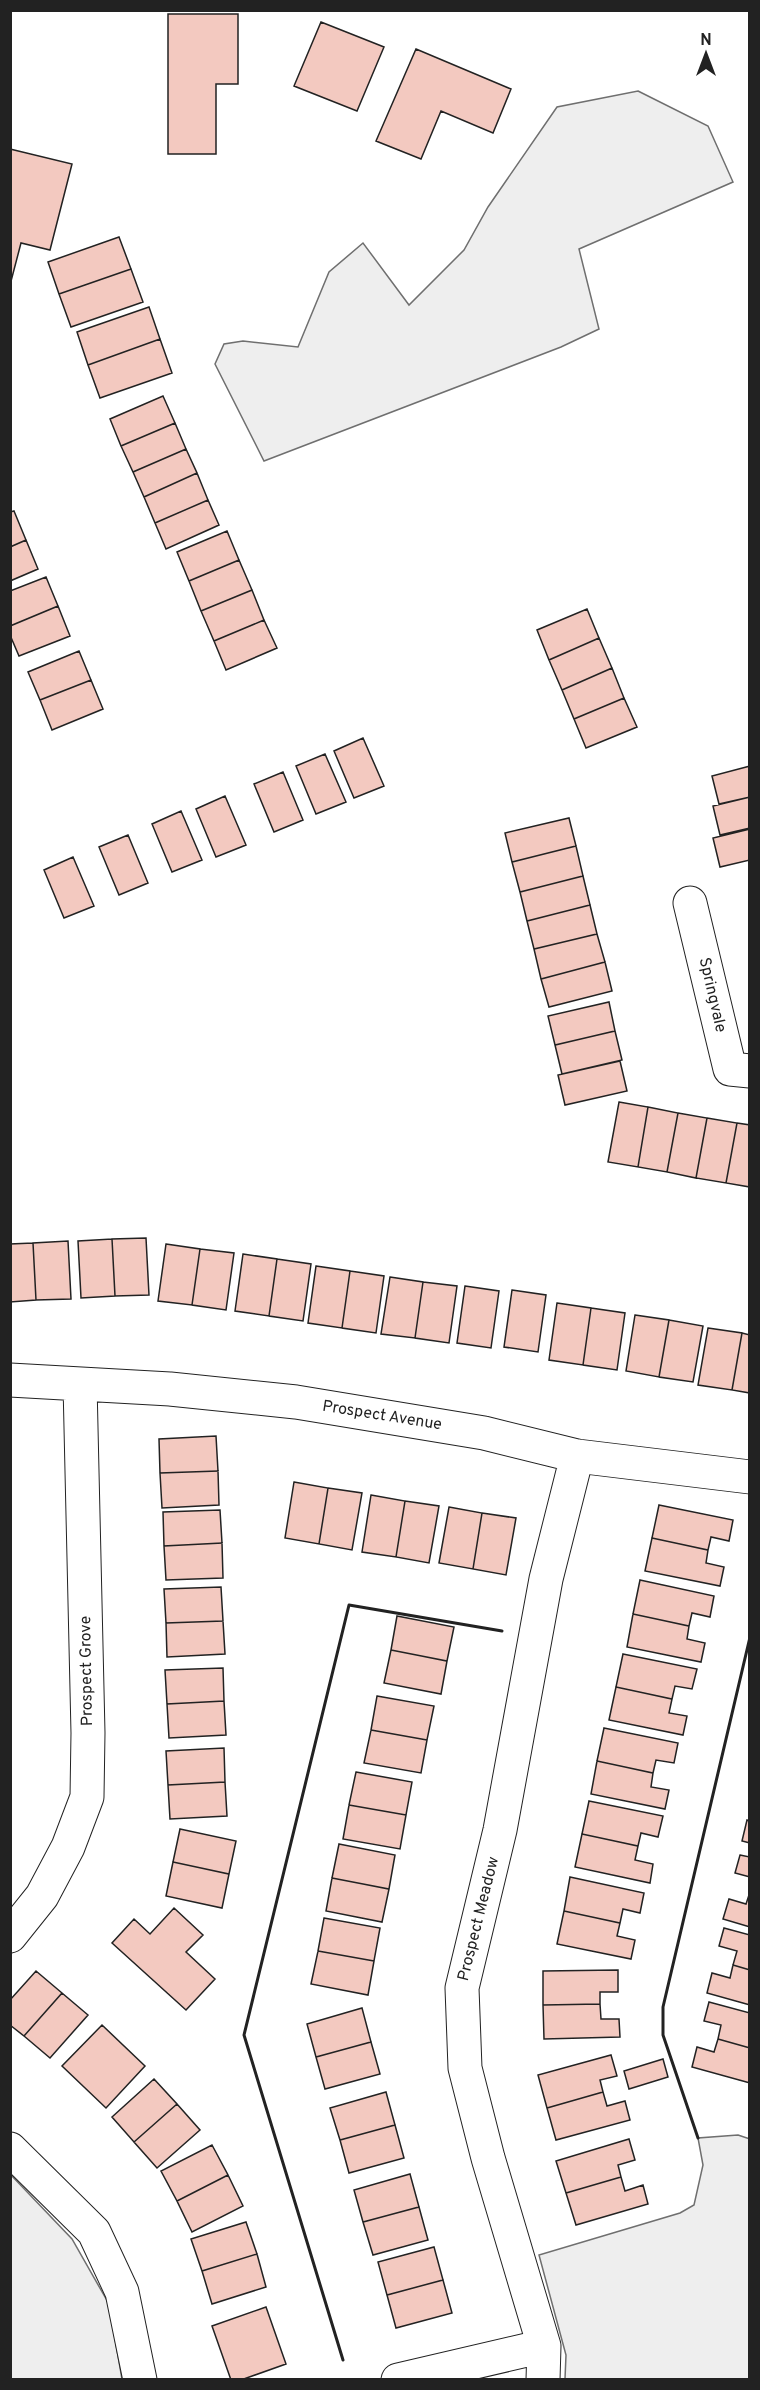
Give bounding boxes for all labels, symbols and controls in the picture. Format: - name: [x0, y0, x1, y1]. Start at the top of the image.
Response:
- north arrow: [676, 24, 736, 84]
- text: N: [700, 31, 712, 51]
- street label: Springvale: [694, 956, 730, 1034]
- street label: Prospect Avenue: [321, 1397, 443, 1435]
- street label: Prospect Grove: [76, 1616, 98, 1726]
- street label: Prospect Meadow: [454, 1855, 504, 1983]

